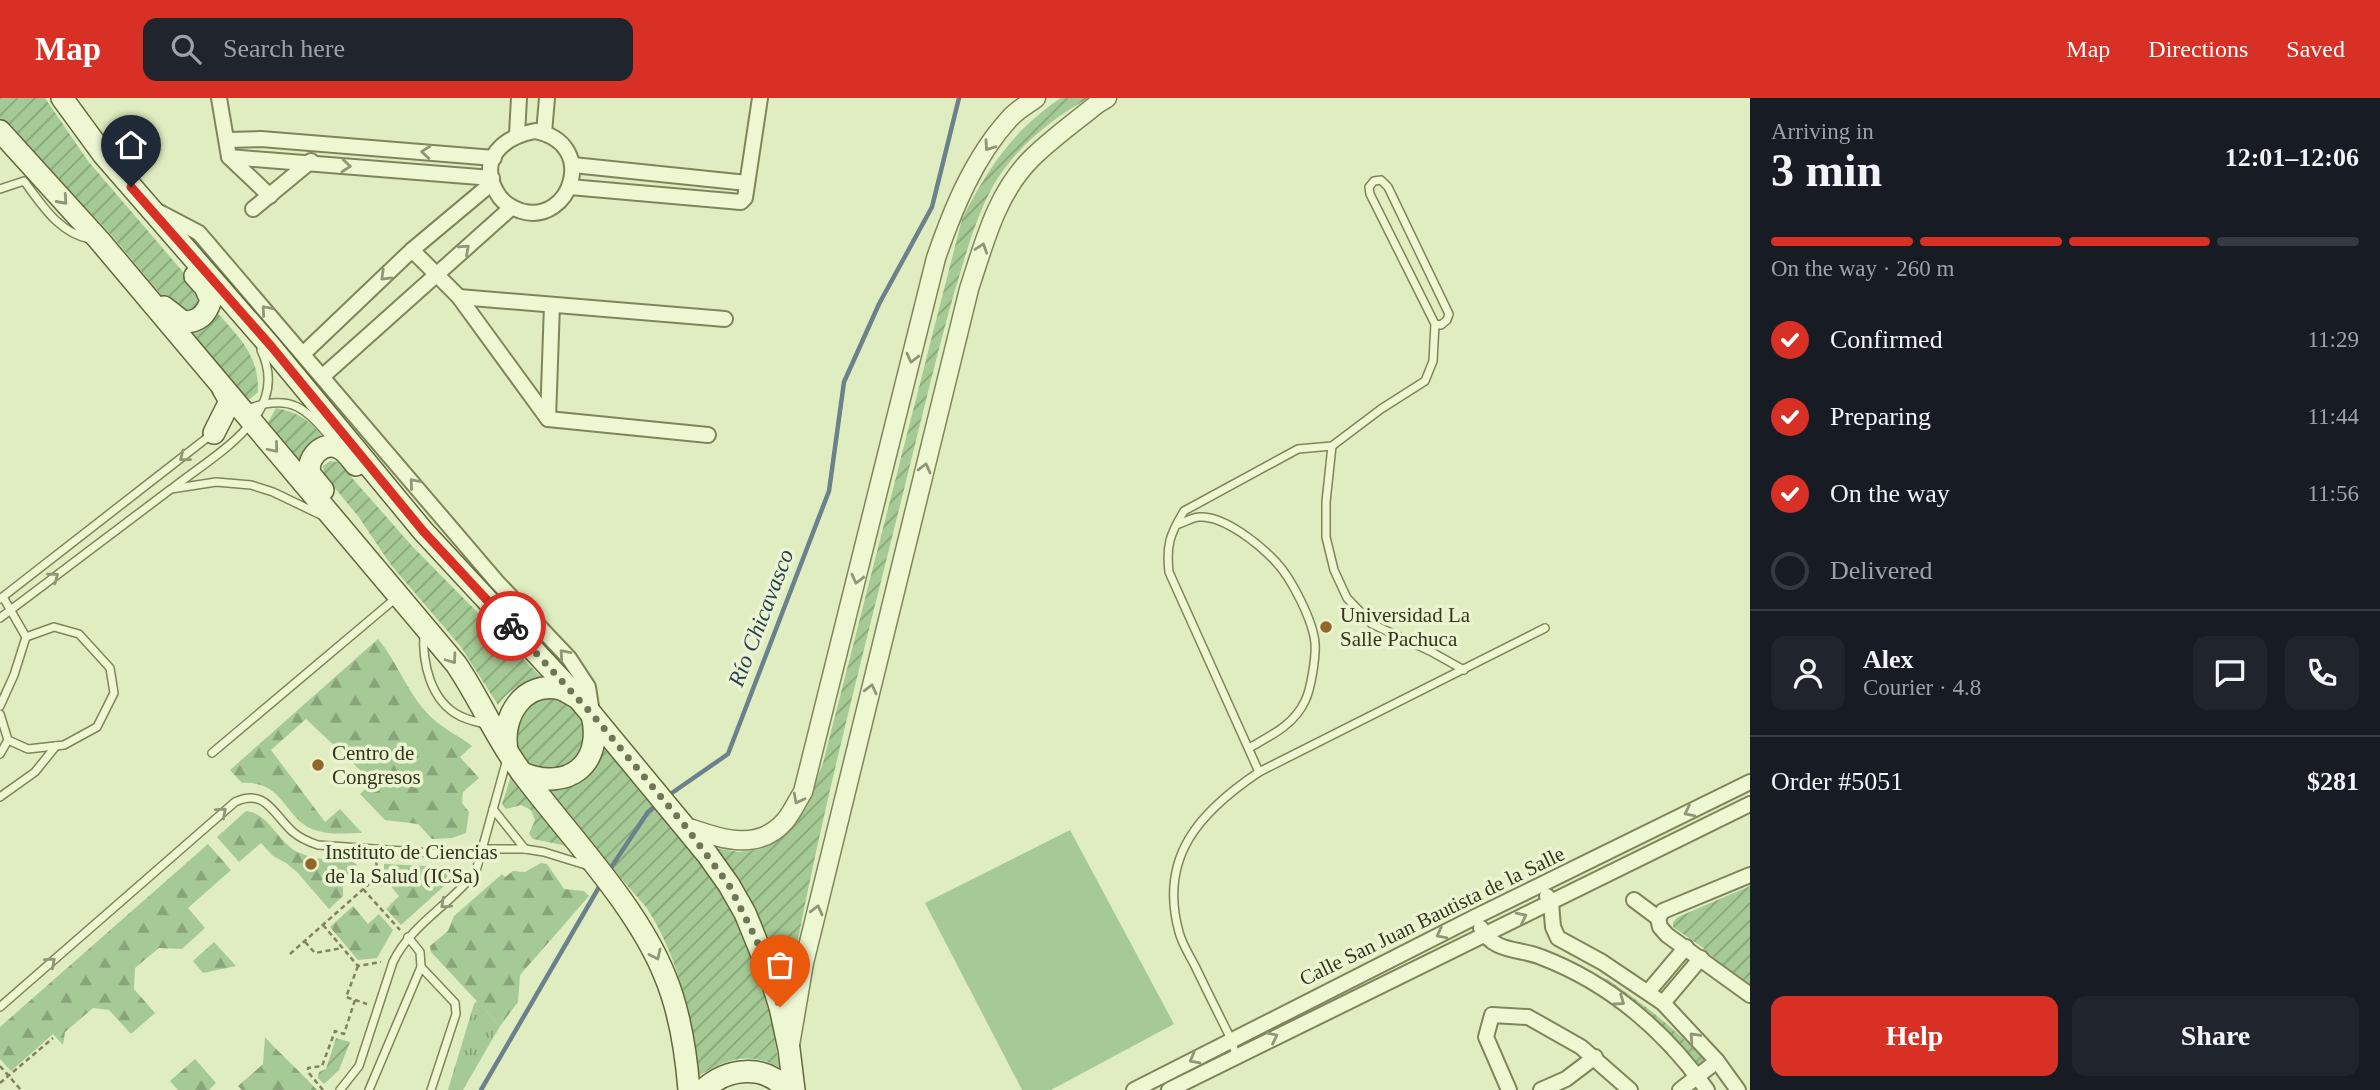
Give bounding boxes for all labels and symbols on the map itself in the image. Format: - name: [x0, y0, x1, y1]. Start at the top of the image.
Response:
- pin: [101, 115, 161, 187]
- one-way arrow: [985, 138, 997, 151]
- one-way arrow: [420, 145, 431, 160]
- one-way arrow: [340, 158, 351, 173]
- one-way arrow: [54, 192, 67, 205]
- one-way arrow: [974, 242, 988, 254]
- one-way arrow: [457, 245, 470, 257]
- one-way arrow: [380, 268, 393, 281]
- one-way arrow: [262, 305, 274, 318]
- one-way arrow: [906, 352, 920, 364]
- one-way arrow: [266, 439, 278, 452]
- one-way arrow: [179, 448, 192, 461]
- one-way arrow: [917, 462, 931, 474]
- one-way arrow: [410, 479, 422, 492]
- water label: Río Chicavasco: [723, 546, 799, 691]
- one-way arrow: [47, 573, 59, 586]
- one-way arrow: [851, 573, 865, 585]
- courier: [476, 591, 546, 661]
- place label: Universidad La Salle Pachuca: [1340, 603, 1471, 651]
- marker: Universidad La Salle Pachuca: [1318, 619, 1334, 635]
- one-way arrow: [560, 649, 572, 662]
- one-way arrow: [444, 651, 456, 664]
- one-way arrow: [863, 683, 877, 695]
- place label: Centro de Congresos: [332, 741, 421, 789]
- marker: Centro de Congresos: [310, 757, 326, 773]
- one-way arrow: [793, 791, 806, 804]
- one-way arrow: [1684, 804, 1696, 818]
- one-way arrow: [214, 808, 227, 821]
- place label: Instituto de Ciencias de la Salud (ICSa): [325, 840, 498, 888]
- street label: Calle San Juan Bautista de la Salle: [1296, 841, 1568, 991]
- marker: Instituto de Ciencias de la Salud (ICSa): [303, 856, 319, 872]
- one-way arrow: [441, 896, 454, 908]
- one-way arrow: [809, 904, 823, 916]
- one-way arrow: [1515, 912, 1527, 926]
- one-way arrow: [1436, 926, 1448, 940]
- pin: [750, 935, 810, 1007]
- one-way arrow: [648, 948, 662, 961]
- one-way arrow: [43, 958, 56, 970]
- one-way arrow: [1612, 993, 1625, 1005]
- one-way arrow: [1266, 1032, 1278, 1046]
- one-way arrow: [1690, 1032, 1703, 1045]
- one-way arrow: [1189, 1050, 1201, 1064]

